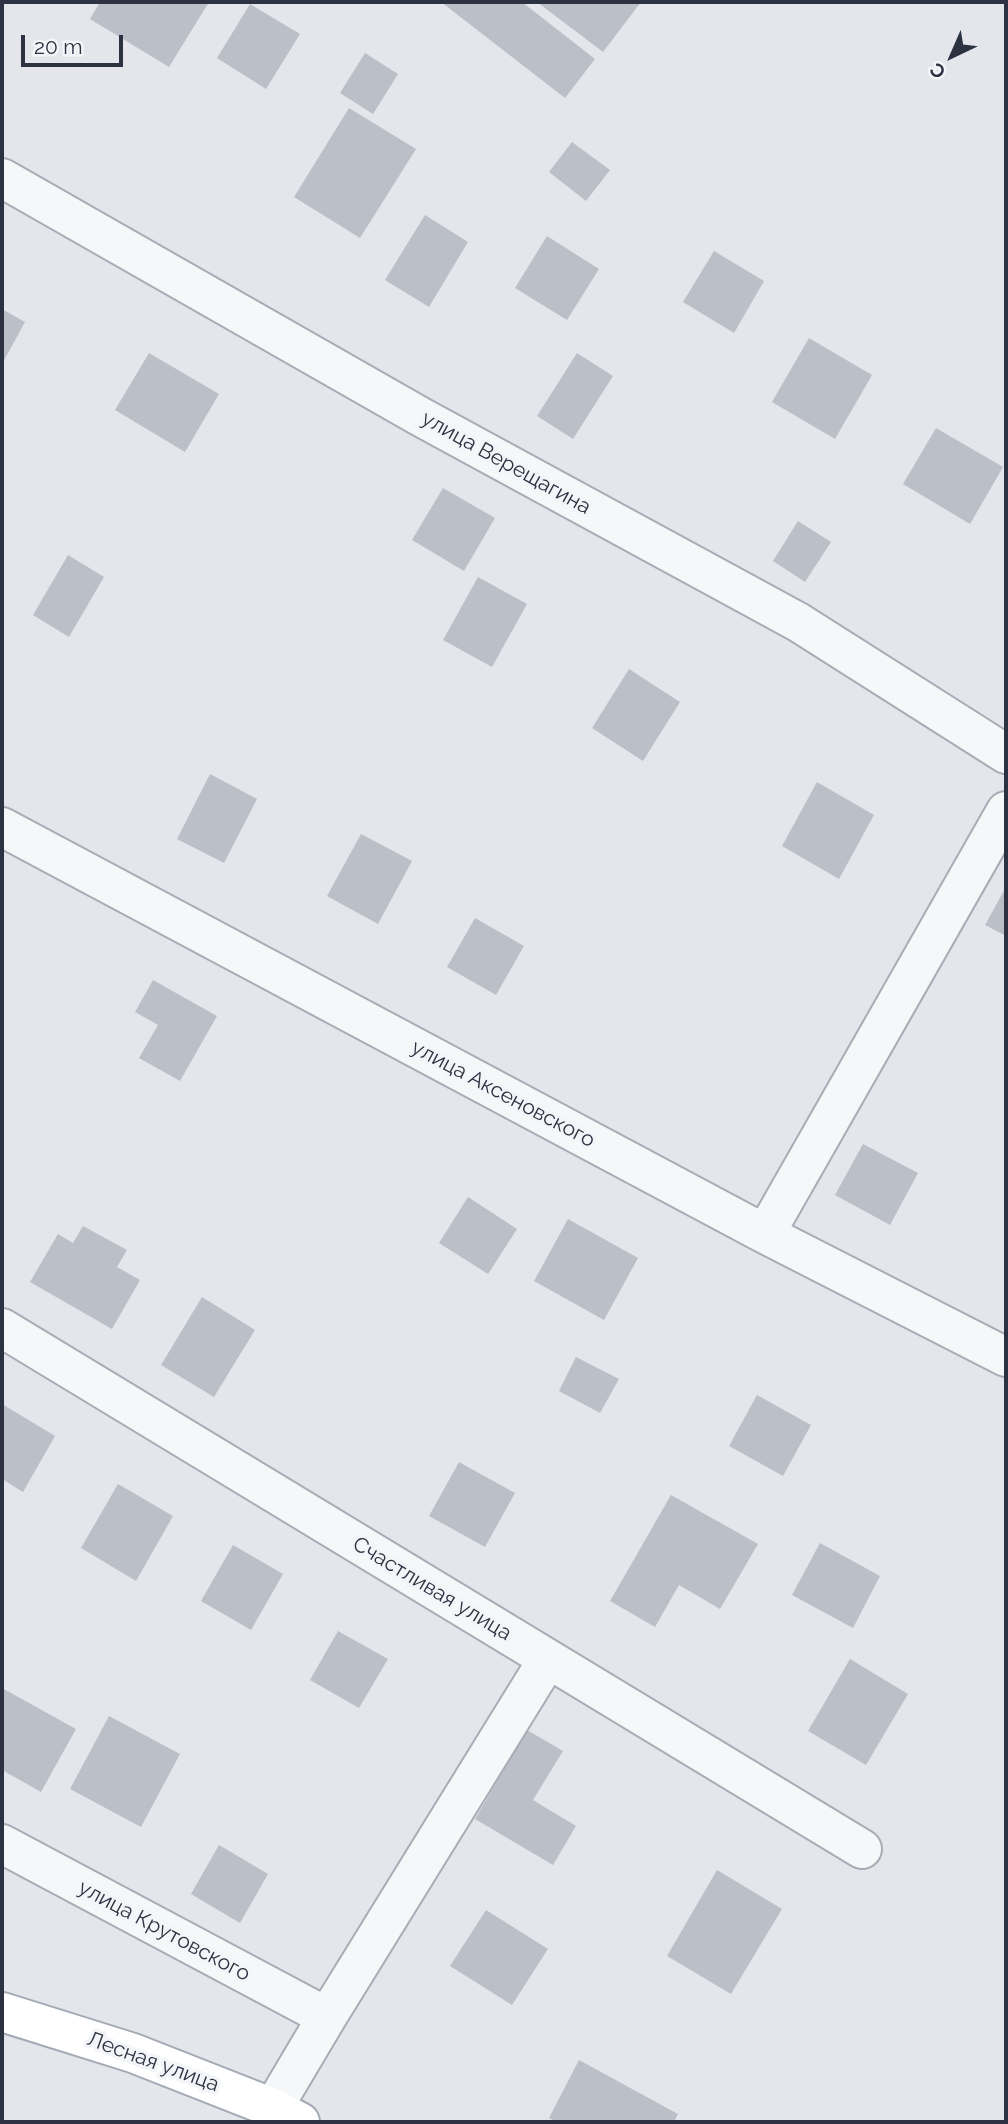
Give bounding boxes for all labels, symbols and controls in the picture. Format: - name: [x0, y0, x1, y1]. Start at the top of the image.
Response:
- scale bar: [24, 21, 126, 65]
- north arrow: [917, 21, 987, 91]
- text: 20 m: [34, 34, 82, 59]
- text: С: [925, 59, 950, 84]
- street label: улица Верещагина: [417, 406, 595, 520]
- street label: улица Аксеновского: [407, 1035, 599, 1153]
- street label: Счастливая улица: [348, 1532, 516, 1646]
- street label: улица Крутовского: [74, 1875, 254, 1987]
- street label: Лесная улица: [84, 2026, 222, 2098]

